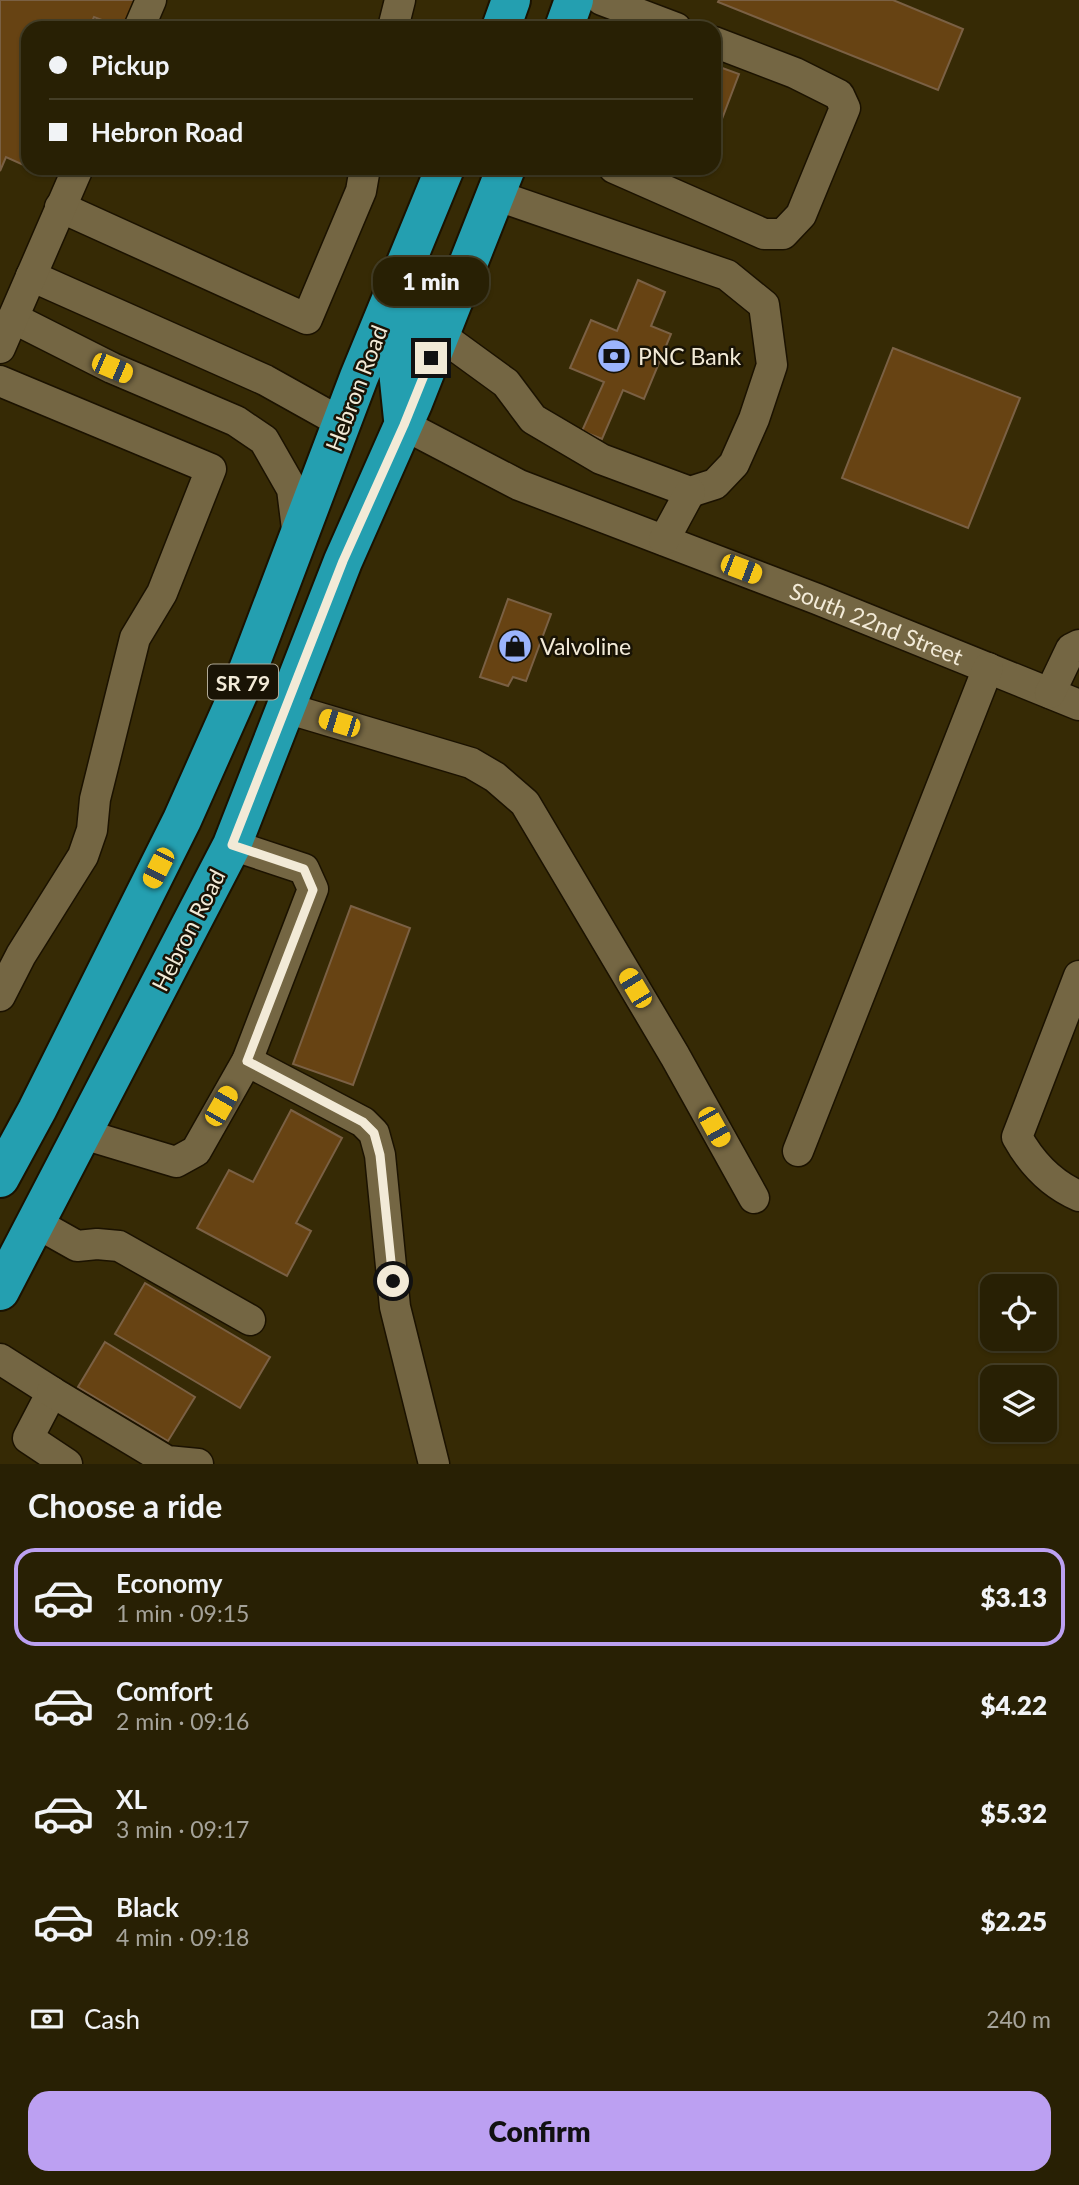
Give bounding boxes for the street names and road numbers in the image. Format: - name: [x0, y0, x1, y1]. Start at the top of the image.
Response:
- street label: Hebron Road: [319, 321, 393, 455]
- street label: South 22nd Street: [786, 576, 968, 671]
- road number: SR 79: [208, 664, 278, 700]
- street label: Hebron Road: [145, 864, 231, 996]

